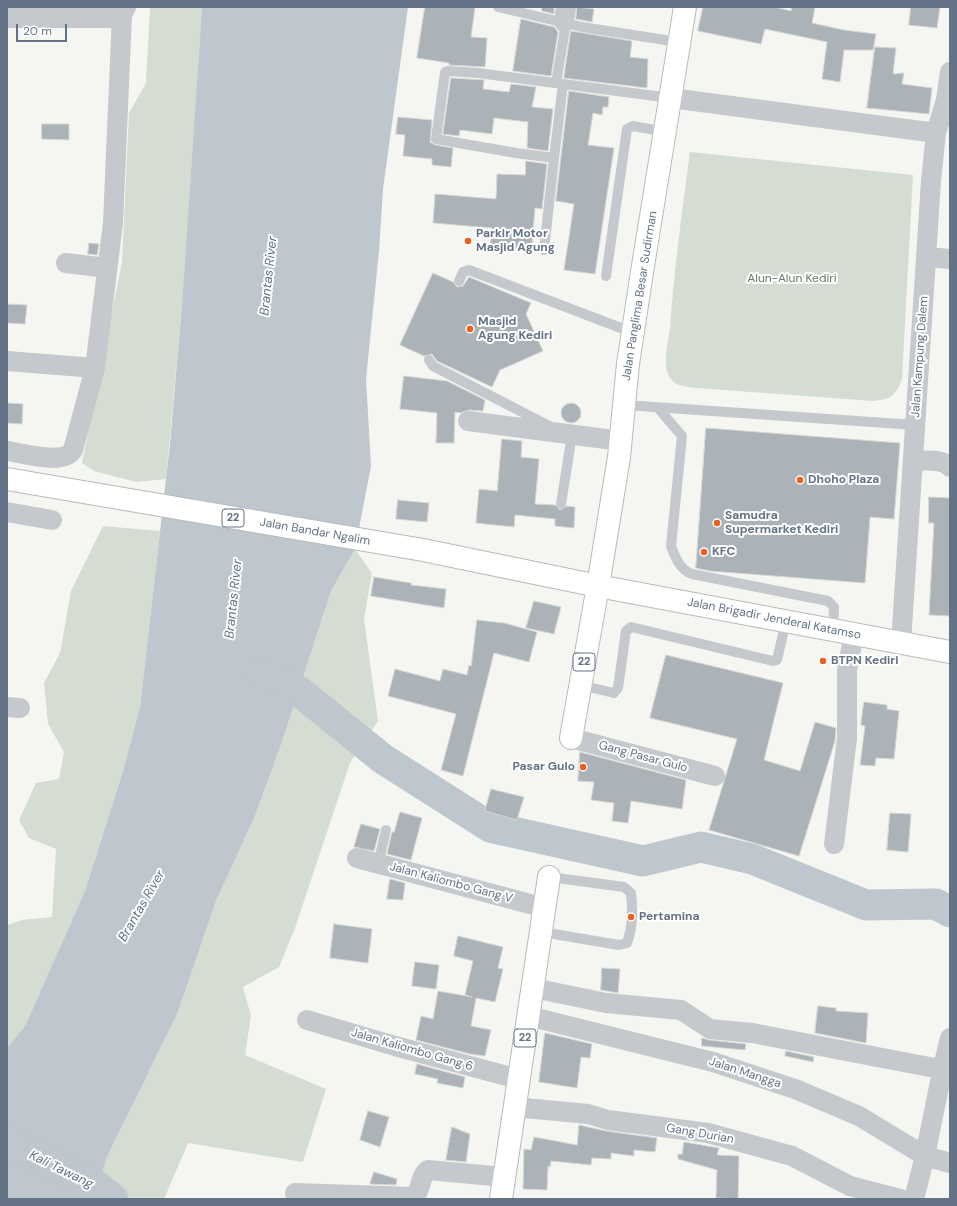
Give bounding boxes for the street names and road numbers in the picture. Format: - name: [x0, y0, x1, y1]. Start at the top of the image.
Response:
- street label: Jalan Panglima Besar Sudirman: [619, 210, 661, 382]
- street label: Jalan Kampung Dalem: [909, 296, 931, 418]
- road number: 22: [222, 509, 244, 527]
- street label: Jalan Bandar Ngalim: [259, 515, 371, 549]
- street label: Jalan Brigadir Jenderal Katamso: [686, 595, 862, 643]
- road number: 22: [573, 653, 595, 671]
- street label: Gang Pasar Gulo: [597, 738, 689, 776]
- street label: Jalan Kaliombo Gang V: [388, 860, 514, 906]
- street label: Jalan Kaliombo Gang 6: [349, 1026, 475, 1074]
- road number: 22: [514, 1029, 536, 1047]
- street label: Jalan Mangga: [707, 1055, 783, 1091]
- street label: Gang Durian: [665, 1121, 735, 1147]

